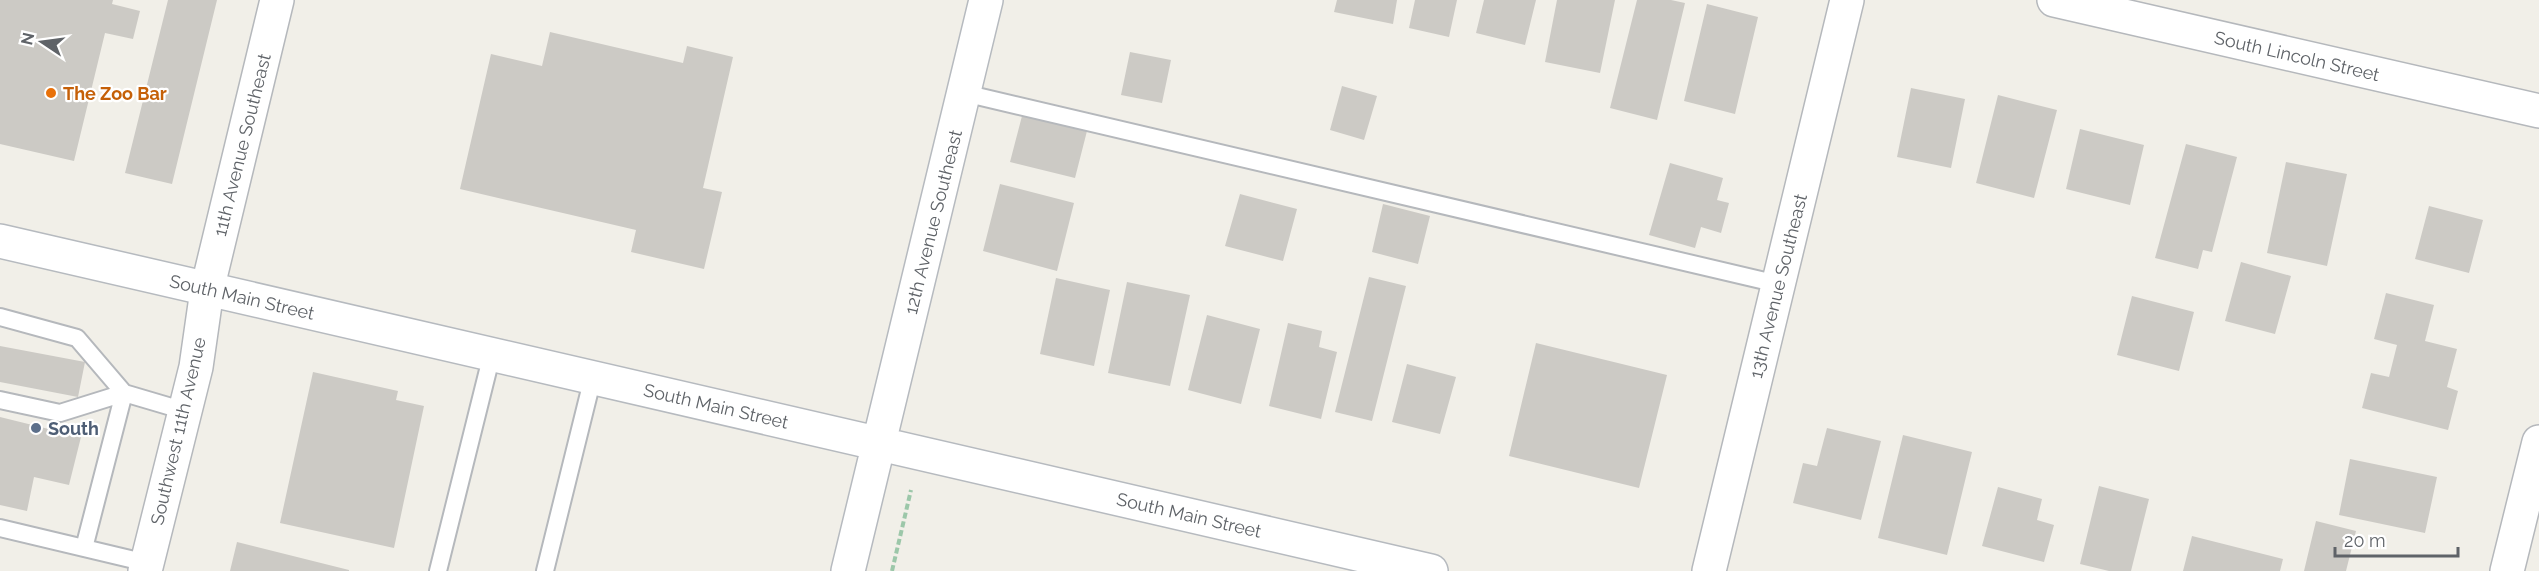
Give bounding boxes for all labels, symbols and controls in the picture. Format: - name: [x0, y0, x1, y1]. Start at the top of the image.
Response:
- north arrow: [12, 12, 72, 72]
- street label: South Lincoln Street: [2212, 27, 2382, 85]
- text: N: [17, 31, 39, 47]
- street label: 11th Avenue Southeast: [209, 51, 275, 239]
- place label: The Zoo Bar: [63, 83, 167, 104]
- marker: The Zoo Bar: [44, 86, 58, 100]
- street label: 12th Avenue Southeast: [900, 128, 966, 316]
- street label: 13th Avenue Southeast: [1745, 191, 1811, 381]
- street label: South Main Street: [168, 270, 316, 324]
- street label: Southwest 11th Avenue: [146, 335, 210, 527]
- street label: South Main Street: [642, 379, 790, 433]
- place label: South: [48, 418, 99, 439]
- marker: South: [29, 421, 43, 435]
- street label: South Main Street: [1115, 488, 1263, 542]
- scale bar: [2335, 520, 2458, 558]
- text: 20 m: [2344, 530, 2386, 551]

